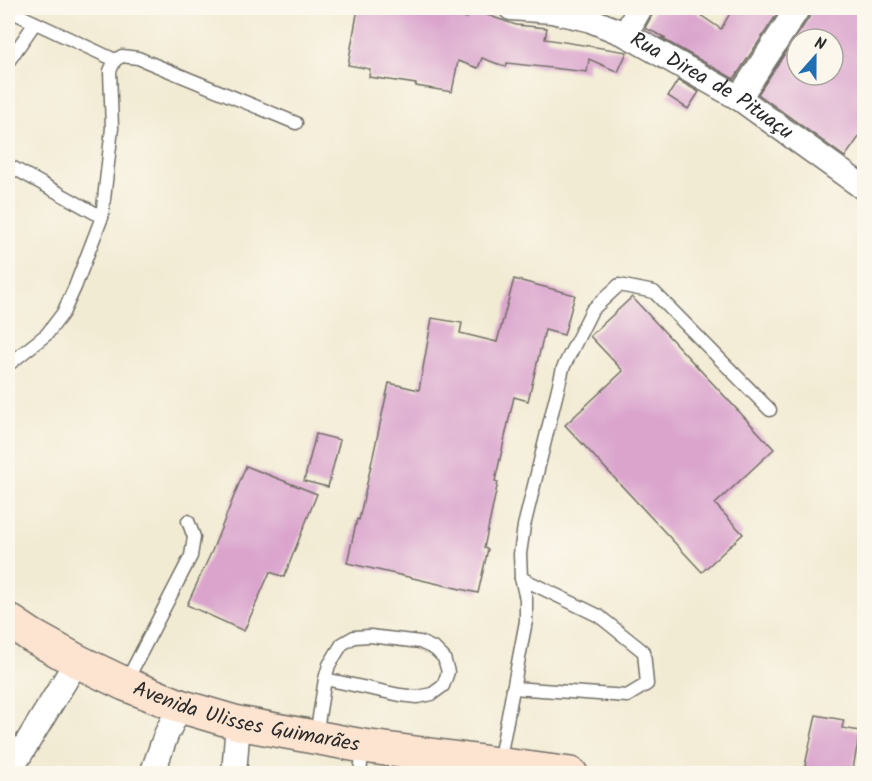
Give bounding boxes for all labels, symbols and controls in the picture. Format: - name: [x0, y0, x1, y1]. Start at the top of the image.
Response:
- street label: Rua Direa de Pituaçu: [624, 23, 800, 148]
- north arrow: [785, 27, 845, 87]
- text: N: [811, 31, 829, 58]
- street label: Avenida Ulisses Guimarães: [128, 672, 362, 762]

